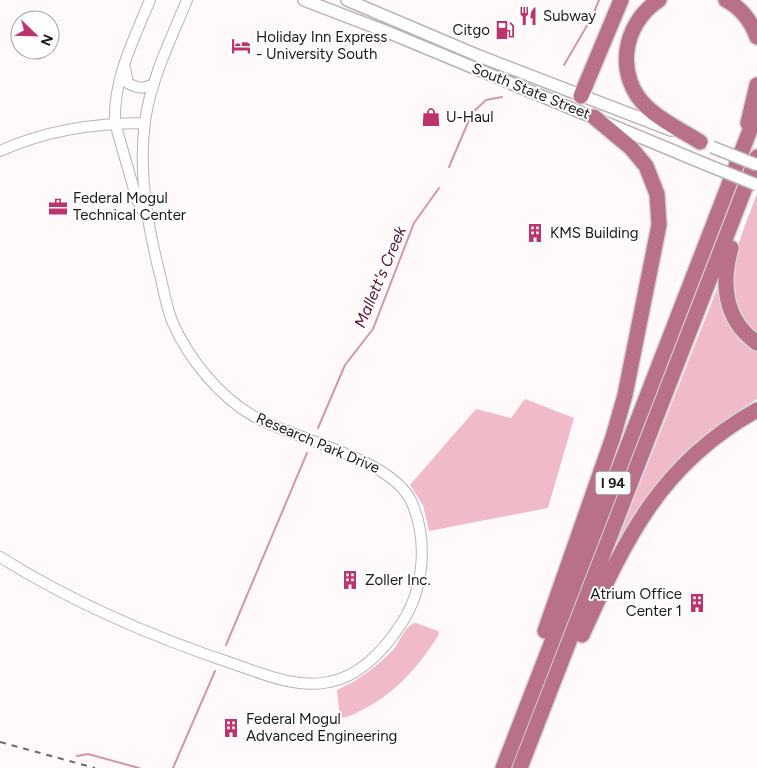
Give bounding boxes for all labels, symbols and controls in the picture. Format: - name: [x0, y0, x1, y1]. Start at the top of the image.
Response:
- restaurant icon: Subway: [517, 5, 539, 27]
- place label: Subway: [543, 7, 596, 25]
- north arrow: [10, 10, 60, 60]
- fuel station icon: Citgo: [494, 19, 516, 41]
- place label: Citgo: [453, 21, 490, 39]
- place label: Holiday Inn Express - University South: [256, 28, 387, 63]
- text: N: [37, 32, 56, 48]
- hotel icon: Holiday Inn Express - University South: [230, 35, 252, 57]
- street label: South State Street: [469, 59, 593, 123]
- shop icon: U-Haul: [420, 106, 442, 128]
- place label: U-Haul: [446, 108, 493, 126]
- place label: Federal Mogul Technical Center: [73, 189, 186, 224]
- office icon: Federal Mogul Technical Center: [47, 196, 69, 218]
- water label: Mallett's Creek: [350, 222, 410, 330]
- building icon: KMS Building: [524, 222, 546, 244]
- place label: KMS Building: [550, 224, 639, 242]
- street label: Research Park Drive: [253, 409, 383, 477]
- road number: I 94: [596, 472, 630, 494]
- building icon: Zoller Inc.: [339, 569, 361, 591]
- place label: Zoller Inc.: [365, 571, 431, 589]
- place label: Atrium Office Center 1: [590, 585, 682, 620]
- building icon: Atrium Office Center 1: [686, 592, 708, 614]
- place label: Federal Mogul Advanced Engineering: [246, 710, 397, 745]
- building icon: Federal Mogul Advanced Engineering: [220, 717, 242, 739]

